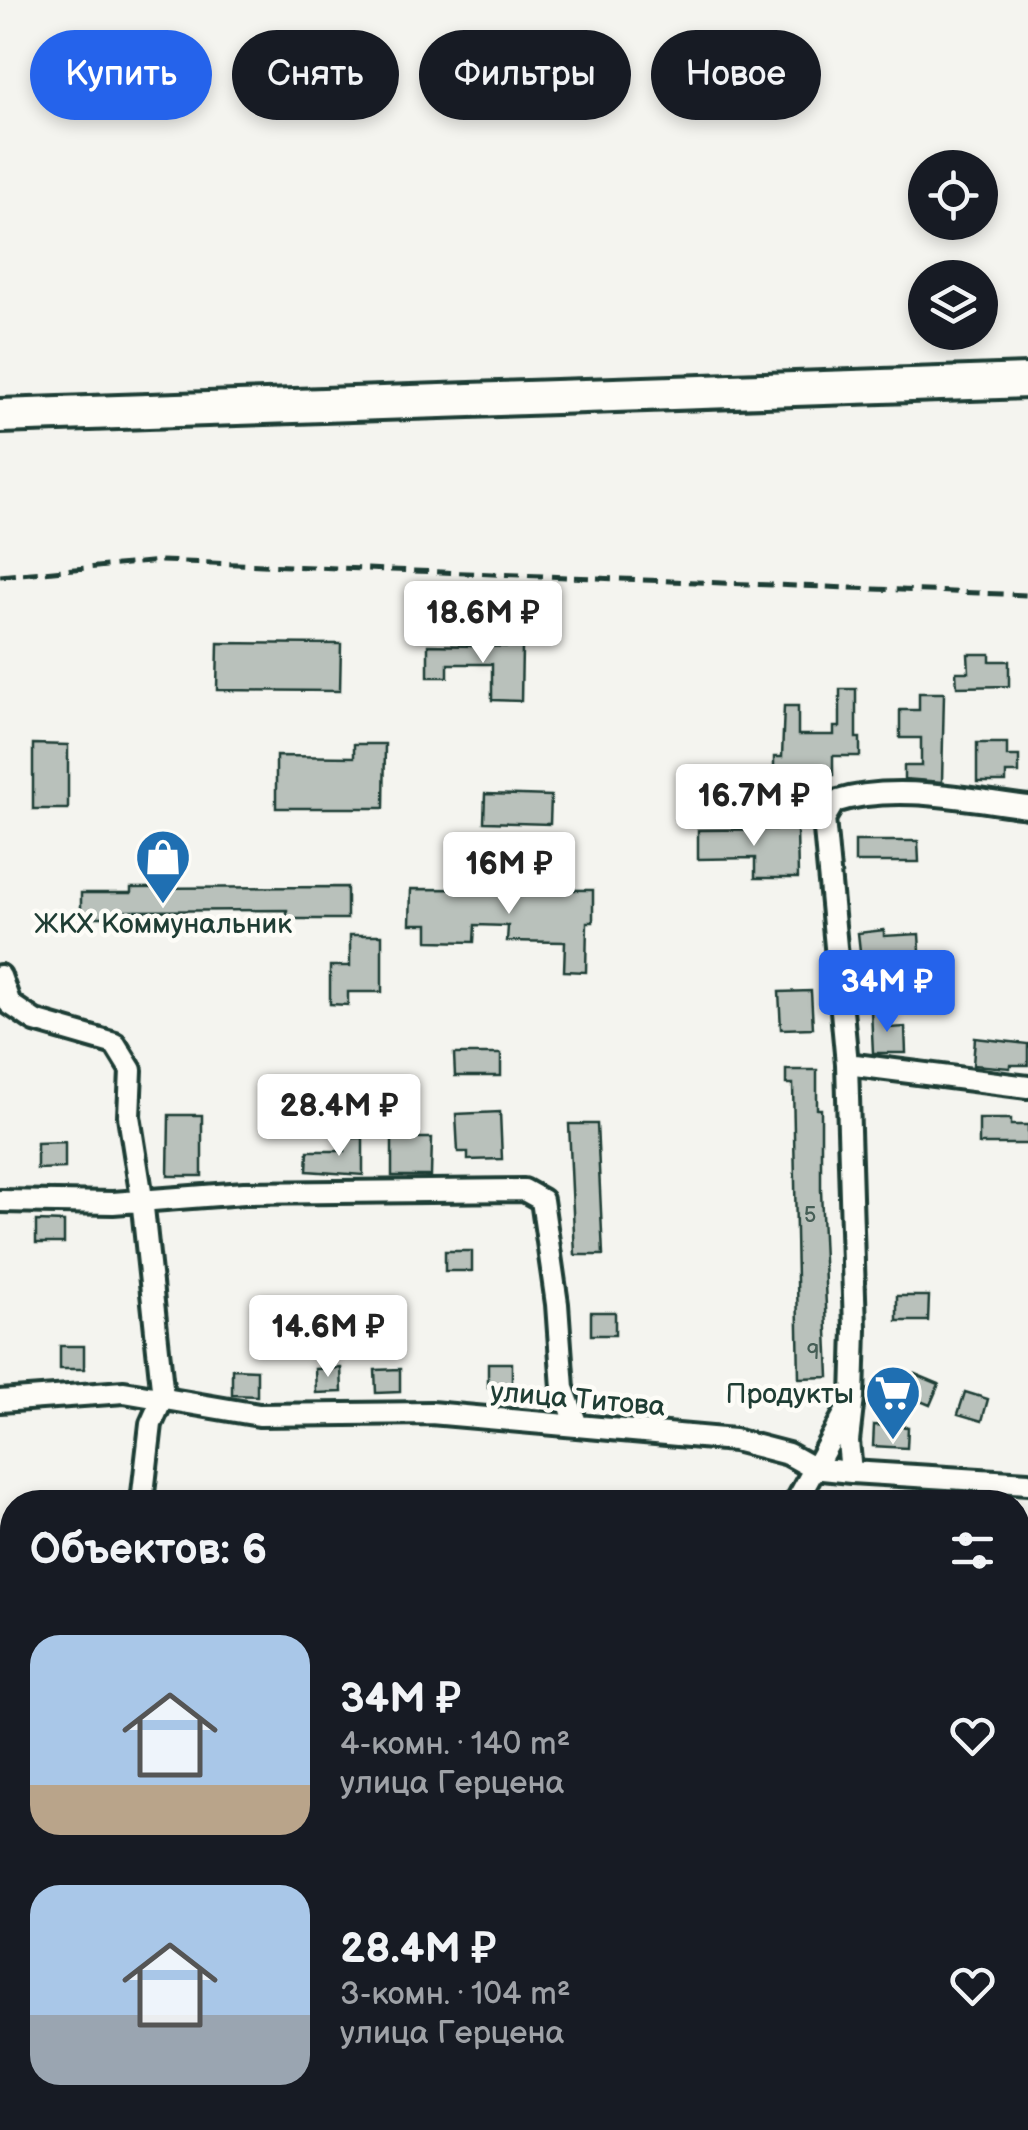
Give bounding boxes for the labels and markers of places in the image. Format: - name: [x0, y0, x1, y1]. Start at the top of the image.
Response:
- pin: 18.6M ₽: [391, 581, 575, 666]
- pin: 16.7M ₽: [662, 764, 846, 849]
- shop icon: ЖКХ Коммунальник: [133, 827, 193, 906]
- pin: 16M ₽: [439, 832, 579, 917]
- place label: ЖКХ Коммунальник: [34, 908, 292, 941]
- pin: 34M ₽: [817, 950, 957, 1035]
- pin: 28.4M ₽: [247, 1074, 431, 1159]
- pin: 14.6M ₽: [236, 1295, 420, 1380]
- supermarket icon: Продукты: [863, 1363, 923, 1442]
- place label: Продукты: [725, 1378, 854, 1411]

